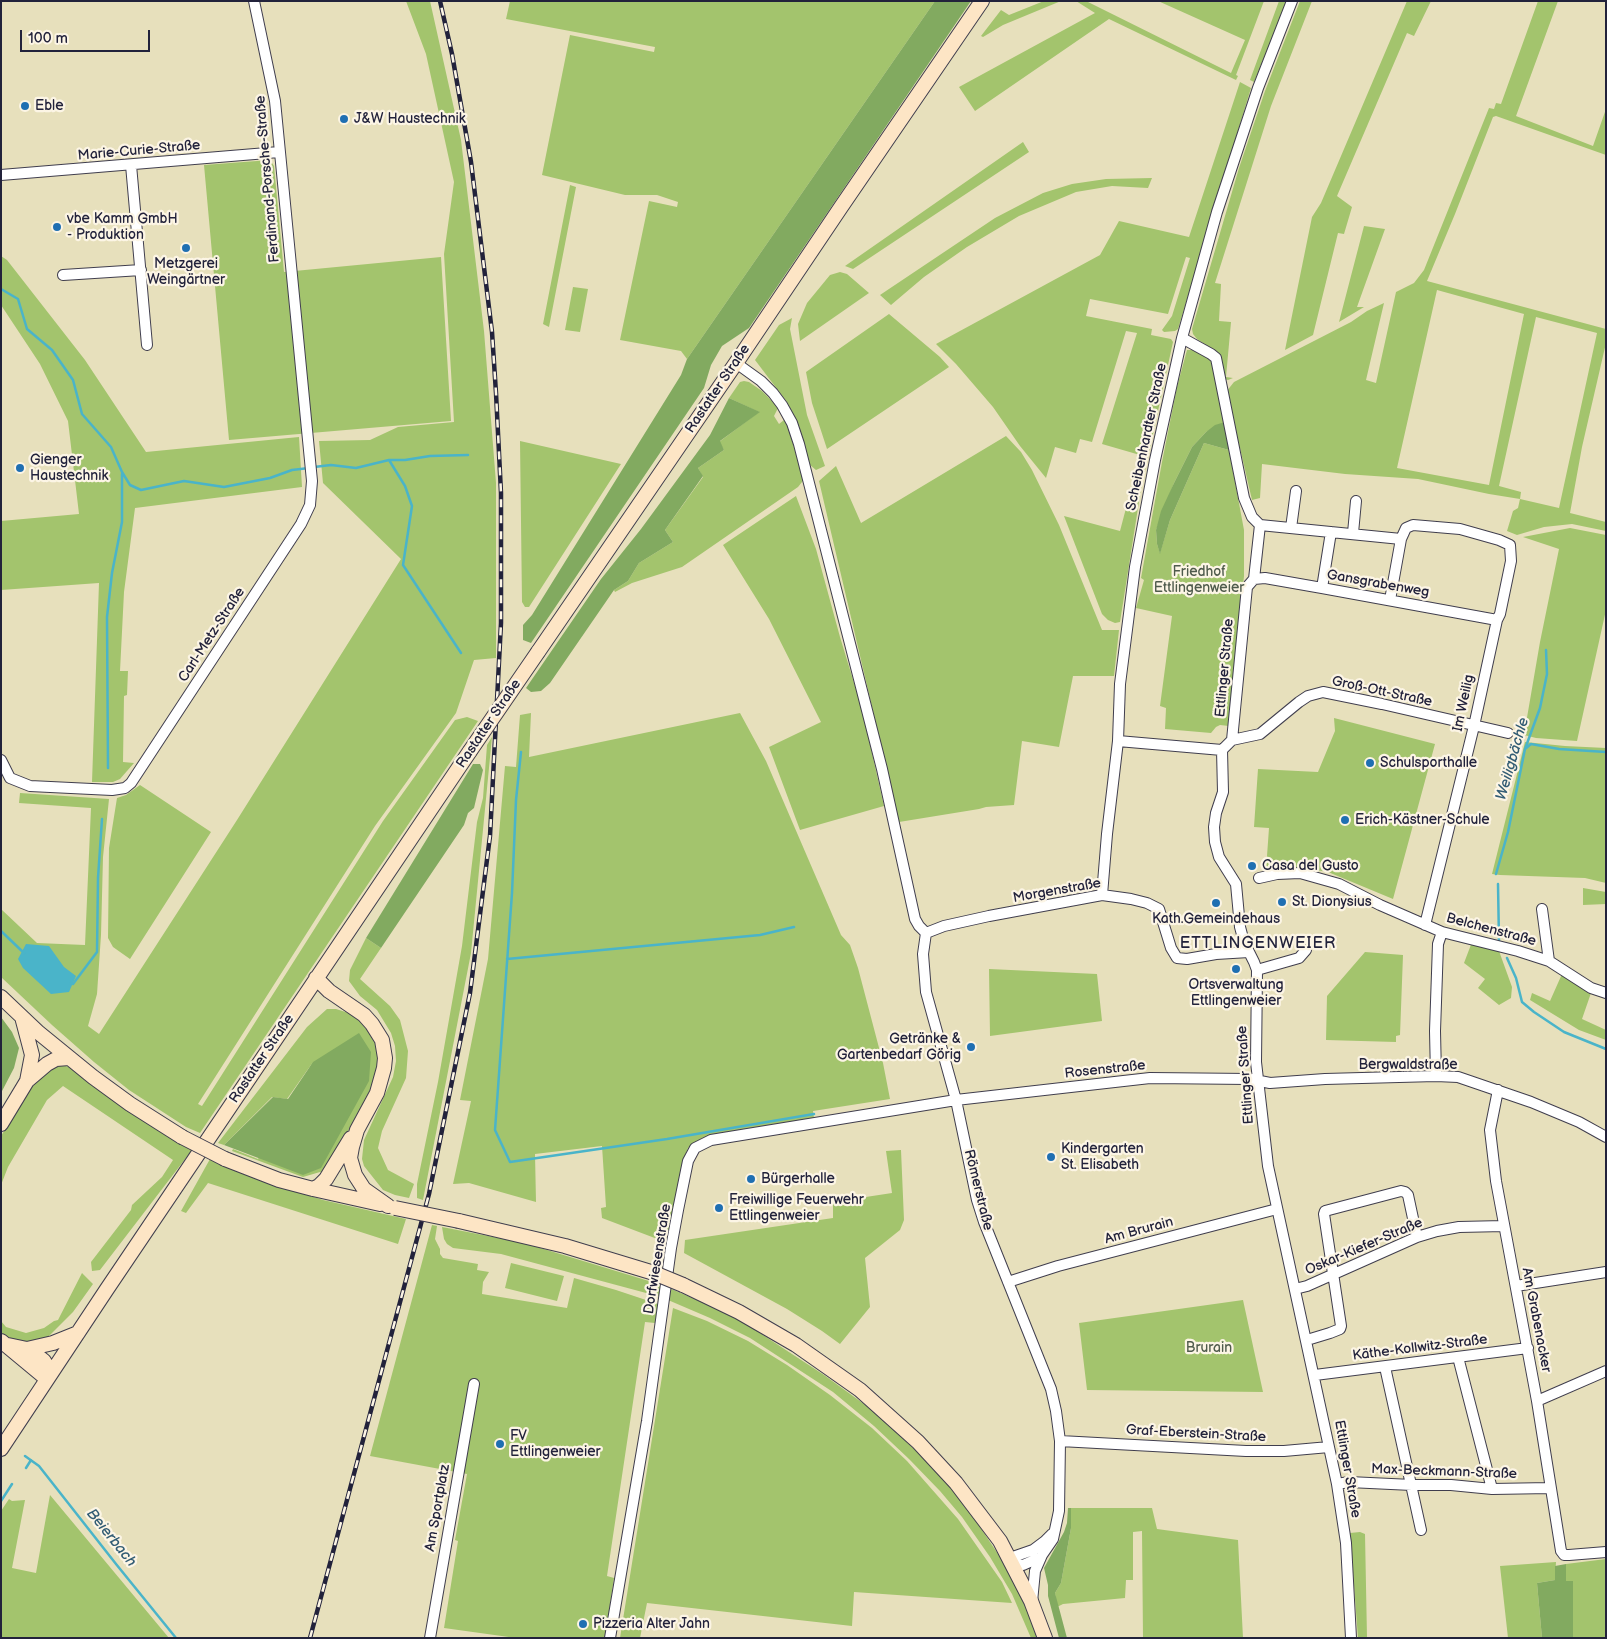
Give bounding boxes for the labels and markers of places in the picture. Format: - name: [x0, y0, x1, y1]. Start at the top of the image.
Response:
- place label: Eble: [35, 98, 63, 114]
- marker: Eble: [19, 100, 31, 112]
- place label: J&W Haustechnik: [354, 111, 466, 127]
- marker: J&W Haustechnik: [338, 113, 350, 125]
- place label: vbe Kamm GmbH - Produktion: [67, 211, 178, 243]
- marker: vbe Kamm GmbH - Produktion: [51, 221, 63, 233]
- marker: Metzgerei Weingärtner: [180, 242, 192, 254]
- place label: Metzgerei Weingärtner: [147, 256, 225, 288]
- place label: Gienger Haustechnik: [30, 452, 108, 484]
- marker: Gienger Haustechnik: [14, 462, 26, 474]
- place label: Schulsporthalle: [1380, 755, 1477, 771]
- marker: Schulsporthalle: [1364, 757, 1376, 769]
- place label: Erich-Kästner-Schule: [1355, 812, 1490, 828]
- marker: Erich-Kästner-Schule: [1339, 814, 1351, 826]
- place label: Casa del Gusto: [1262, 858, 1359, 874]
- marker: Casa del Gusto: [1246, 860, 1258, 872]
- place label: St. Dionysius: [1292, 894, 1372, 910]
- marker: St. Dionysius: [1276, 896, 1288, 908]
- marker: Kath.Gemeindehaus: [1210, 897, 1222, 909]
- place label: Kath.Gemeindehaus: [1152, 911, 1280, 927]
- marker: Ortsverwaltung Ettlingenweier: [1230, 963, 1242, 975]
- place label: Ortsverwaltung Ettlingenweier: [1188, 977, 1284, 1010]
- place label: Getränke & Gartenbedarf Görig: [837, 1031, 961, 1064]
- marker: Getränke & Gartenbedarf Görig: [965, 1041, 977, 1053]
- place label: Kindergarten St. Elisabeth: [1061, 1141, 1144, 1174]
- marker: Kindergarten St. Elisabeth: [1045, 1151, 1057, 1163]
- place label: Bürgerhalle: [761, 1171, 835, 1187]
- marker: Bürgerhalle: [745, 1173, 757, 1185]
- place label: Freiwillige Feuerwehr Ettlingenweier: [729, 1192, 864, 1224]
- marker: Freiwillige Feuerwehr Ettlingenweier: [713, 1202, 725, 1214]
- place label: FV Ettlingenweier: [510, 1428, 601, 1460]
- marker: FV Ettlingenweier: [494, 1438, 506, 1450]
- place label: Pizzeria Alter Jahn: [593, 1616, 710, 1632]
- marker: Pizzeria Alter Jahn: [577, 1618, 589, 1630]

